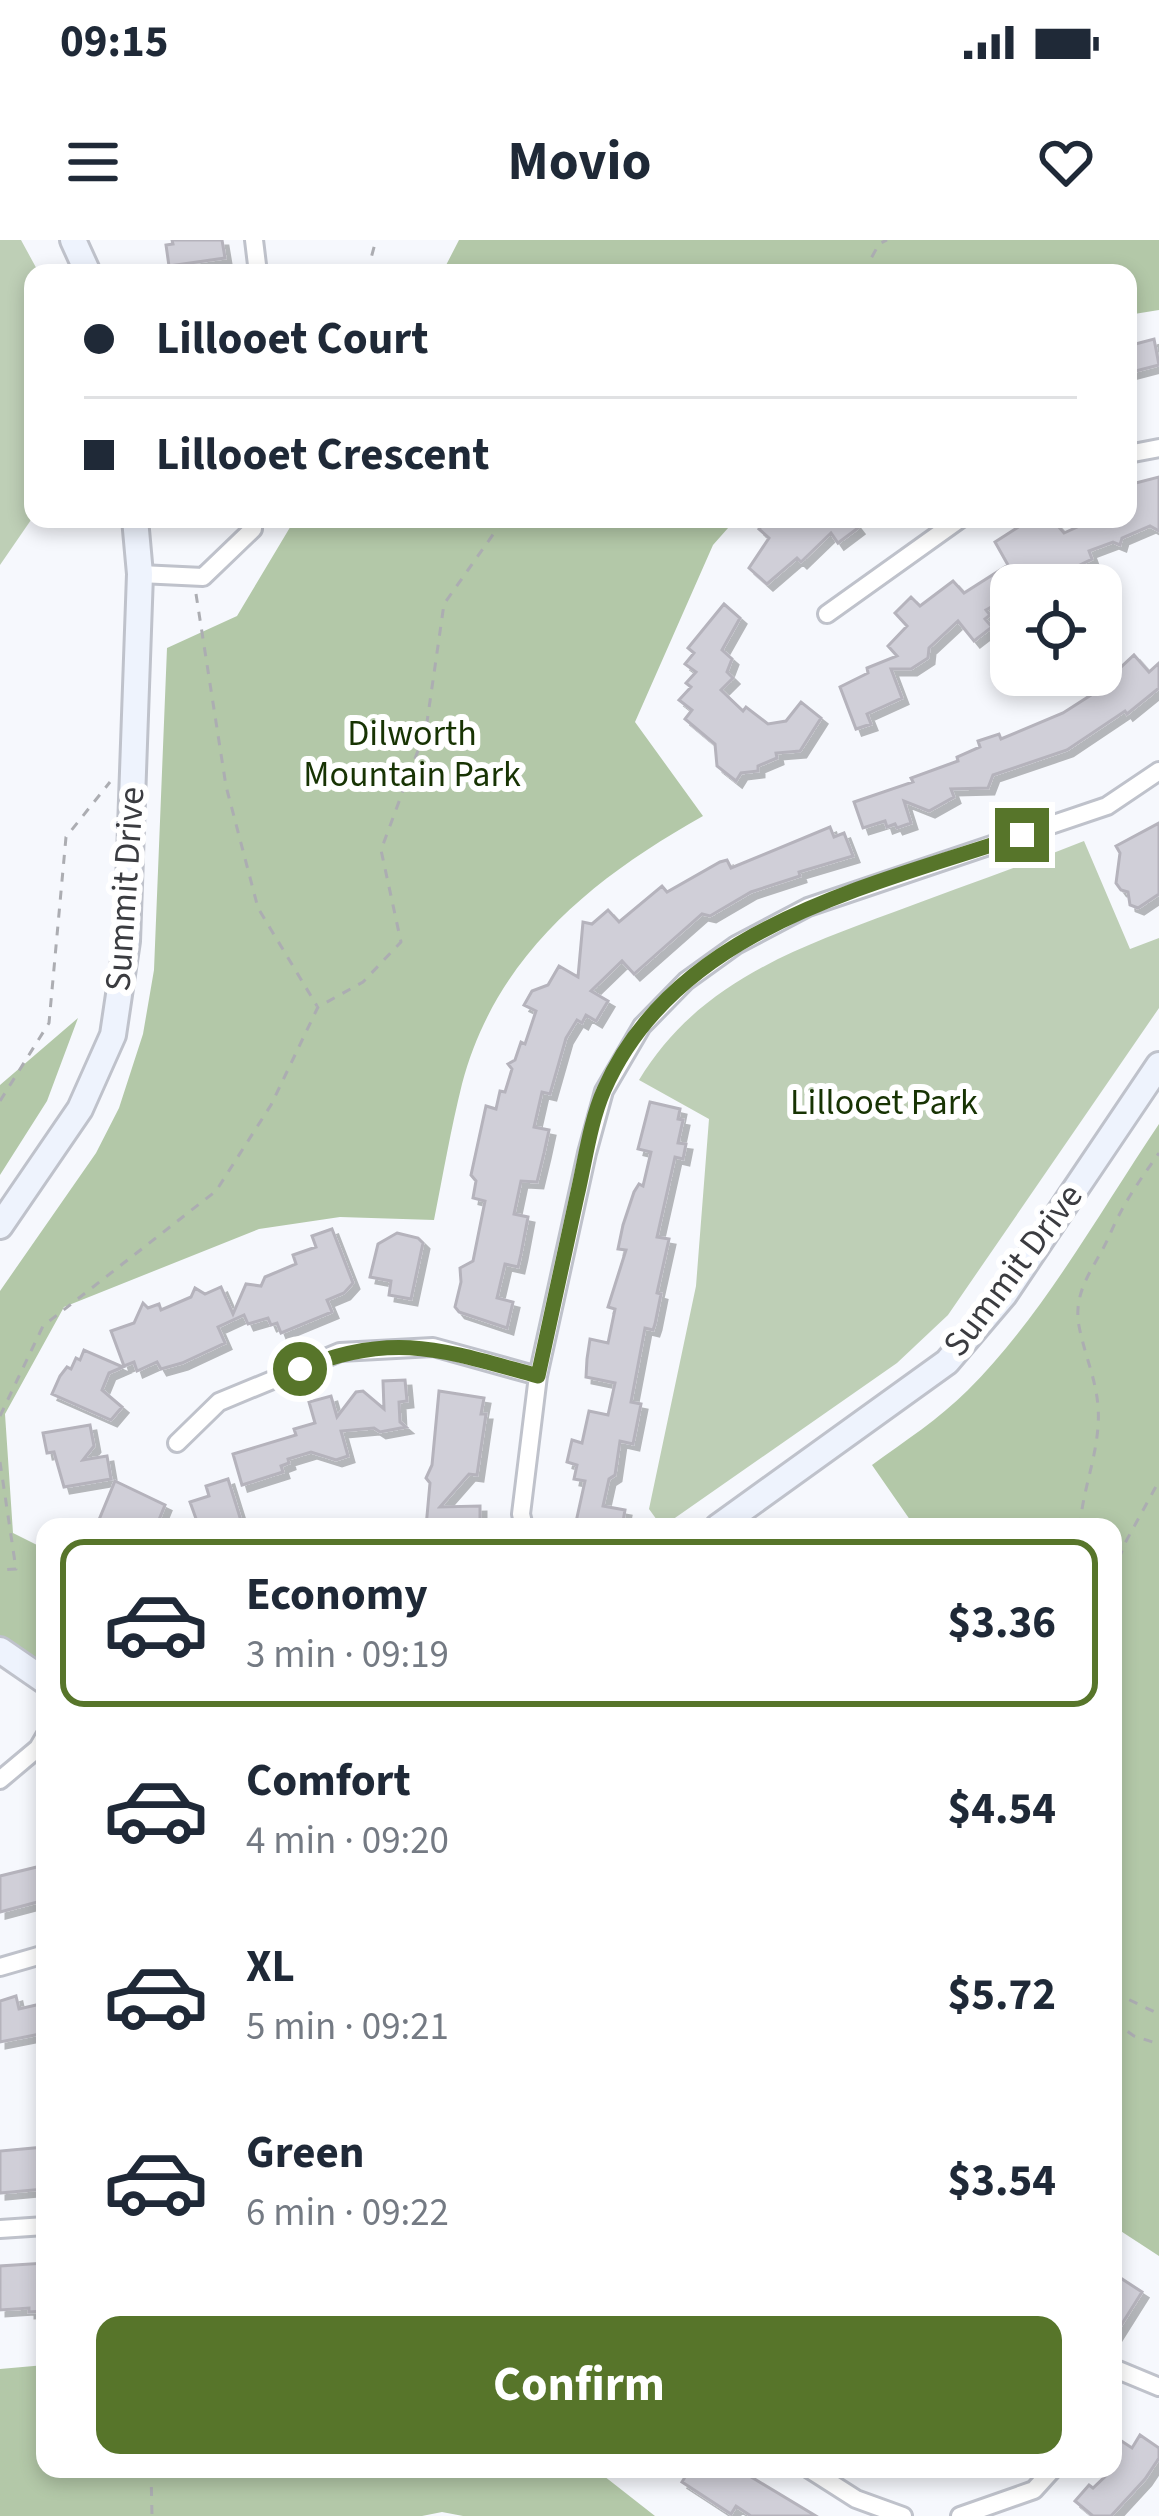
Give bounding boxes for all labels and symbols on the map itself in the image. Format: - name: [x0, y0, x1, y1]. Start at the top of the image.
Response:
- park label: Dilworth Mountain Park: [303, 708, 521, 800]
- street label: Summit Drive: [92, 785, 158, 993]
- route end: [995, 808, 1049, 862]
- park label: Lillooet Park: [790, 1077, 978, 1128]
- street label: Summit Drive: [931, 1173, 1095, 1367]
- route start: [273, 1342, 327, 1396]

